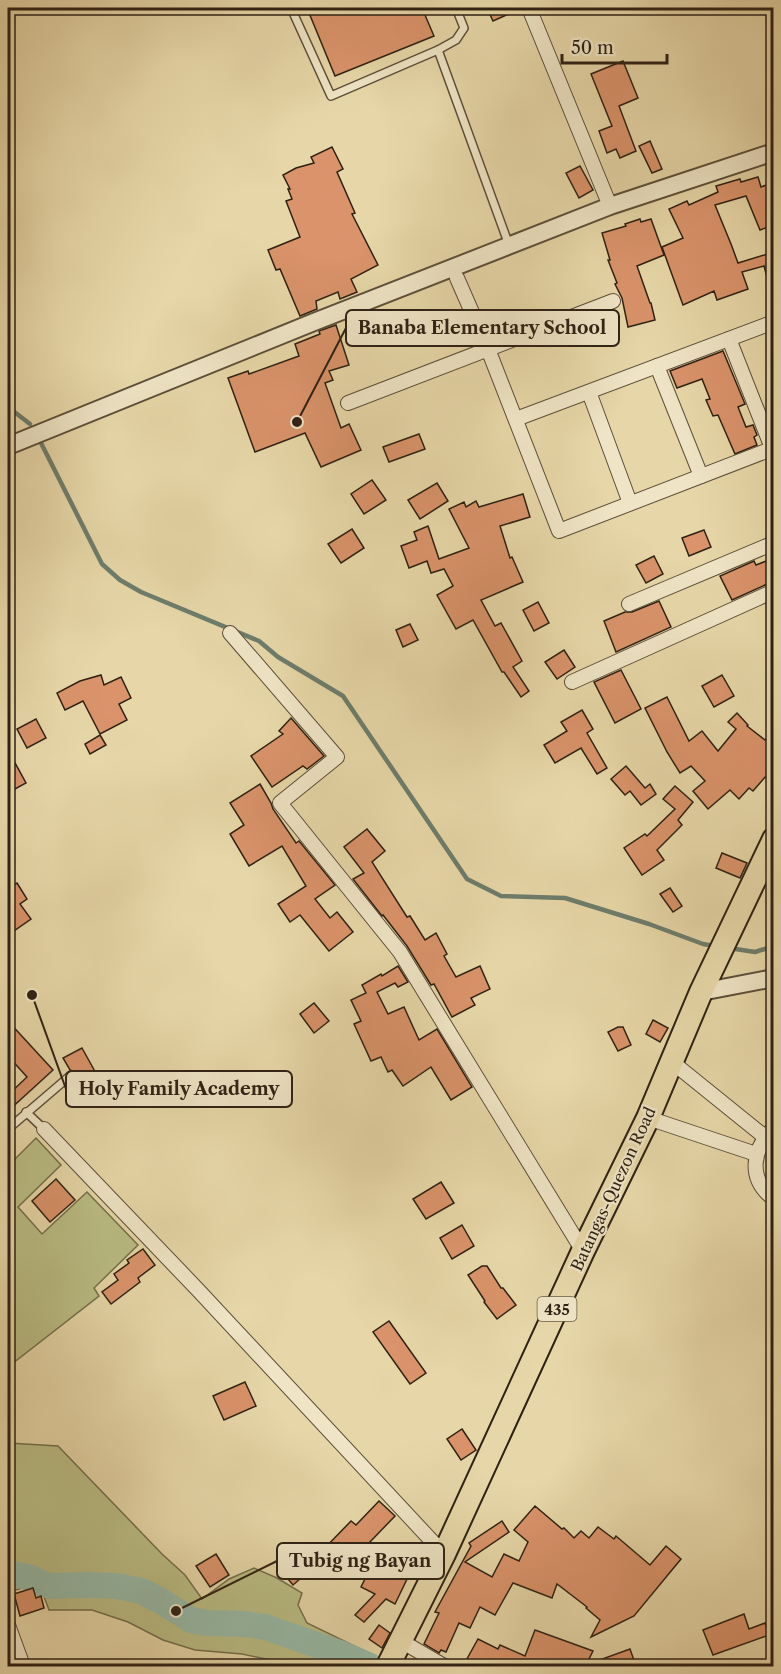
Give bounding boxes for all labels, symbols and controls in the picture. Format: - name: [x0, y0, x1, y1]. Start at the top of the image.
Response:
- scale bar: [562, 27, 667, 65]
- text: 50 m: [571, 37, 614, 59]
- callout: Banaba Elementary School: [346, 310, 619, 346]
- text: Banaba Elementary School: [358, 317, 606, 339]
- callout: Holy Family Academy: [66, 1071, 292, 1107]
- text: Holy Family Academy: [79, 1078, 280, 1100]
- street label: Batangas-Quezon Road: [566, 1103, 660, 1274]
- road number: 435: [538, 1297, 576, 1321]
- callout: Tubig ng Bayan: [277, 1543, 444, 1579]
- text: Tubig ng Bayan: [289, 1550, 432, 1572]

